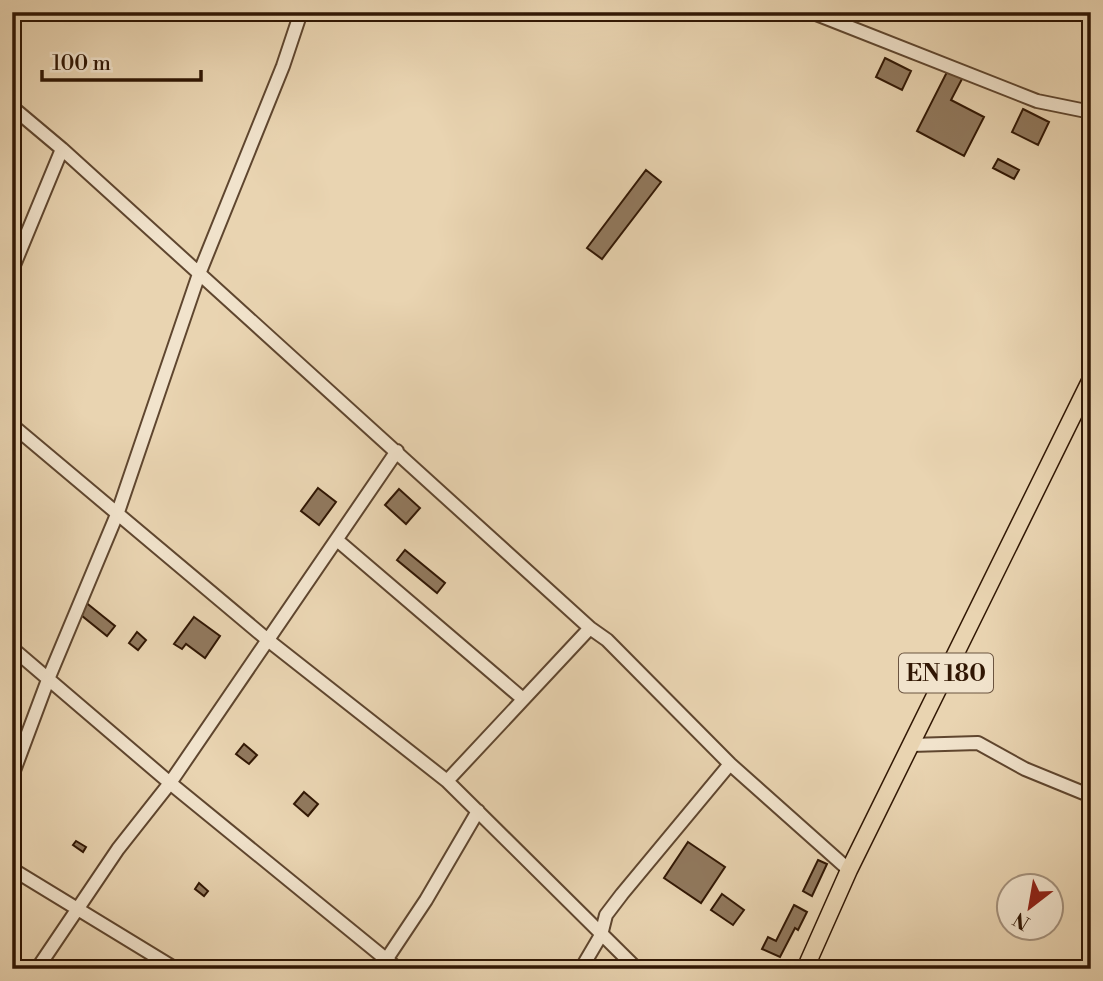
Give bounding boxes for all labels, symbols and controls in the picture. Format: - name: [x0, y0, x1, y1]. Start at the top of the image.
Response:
- scale bar: [42, 38, 201, 82]
- text: 100 m: [52, 51, 111, 77]
- road number: EN 180: [899, 653, 993, 692]
- north arrow: [995, 872, 1064, 942]
- text: N: [1009, 907, 1034, 935]

